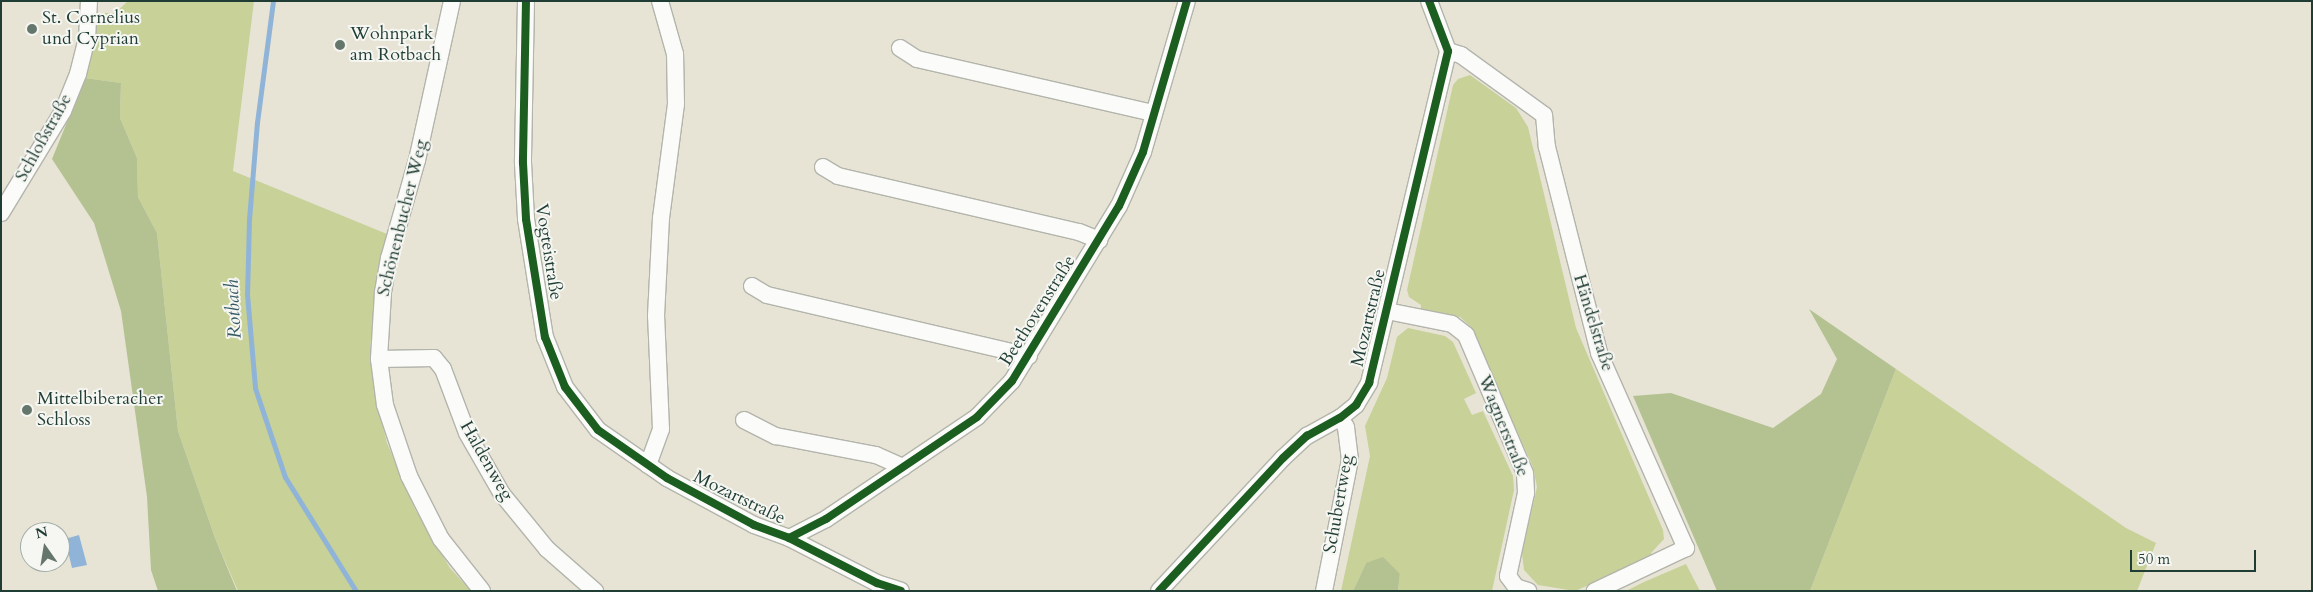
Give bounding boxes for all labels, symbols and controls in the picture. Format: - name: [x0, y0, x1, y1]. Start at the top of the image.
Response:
- place label: St. Cornelius und Cyprian: [42, 8, 140, 50]
- marker: St. Cornelius und Cyprian: [26, 23, 38, 35]
- place label: Wohnpark am Rotbach: [350, 24, 441, 66]
- marker: Wohnpark am Rotbach: [334, 39, 346, 51]
- street label: Schloßstraße: [11, 90, 77, 186]
- street label: Schönenbucher Weg: [373, 137, 433, 299]
- street label: Vogteistraße: [530, 202, 566, 302]
- street label: Beethovenstraße: [995, 252, 1081, 370]
- street label: Mozartstraße: [1347, 267, 1391, 369]
- street label: Händelstraße: [1568, 272, 1618, 374]
- water label: Rotbach: [221, 279, 247, 339]
- street label: Wagnerstraße: [1473, 372, 1533, 480]
- place label: Mittelbiberacher Schloss: [37, 389, 163, 432]
- marker: Mittelbiberacher Schloss: [21, 404, 33, 416]
- street label: Haldenweg: [455, 417, 517, 505]
- street label: Schubertweg: [1320, 453, 1358, 555]
- street label: Mozartstraße: [689, 466, 789, 530]
- north arrow: [20, 522, 70, 572]
- text: N: [34, 522, 50, 543]
- scale bar: [2133, 540, 2259, 572]
- text: 50 m: [2138, 549, 2170, 569]

